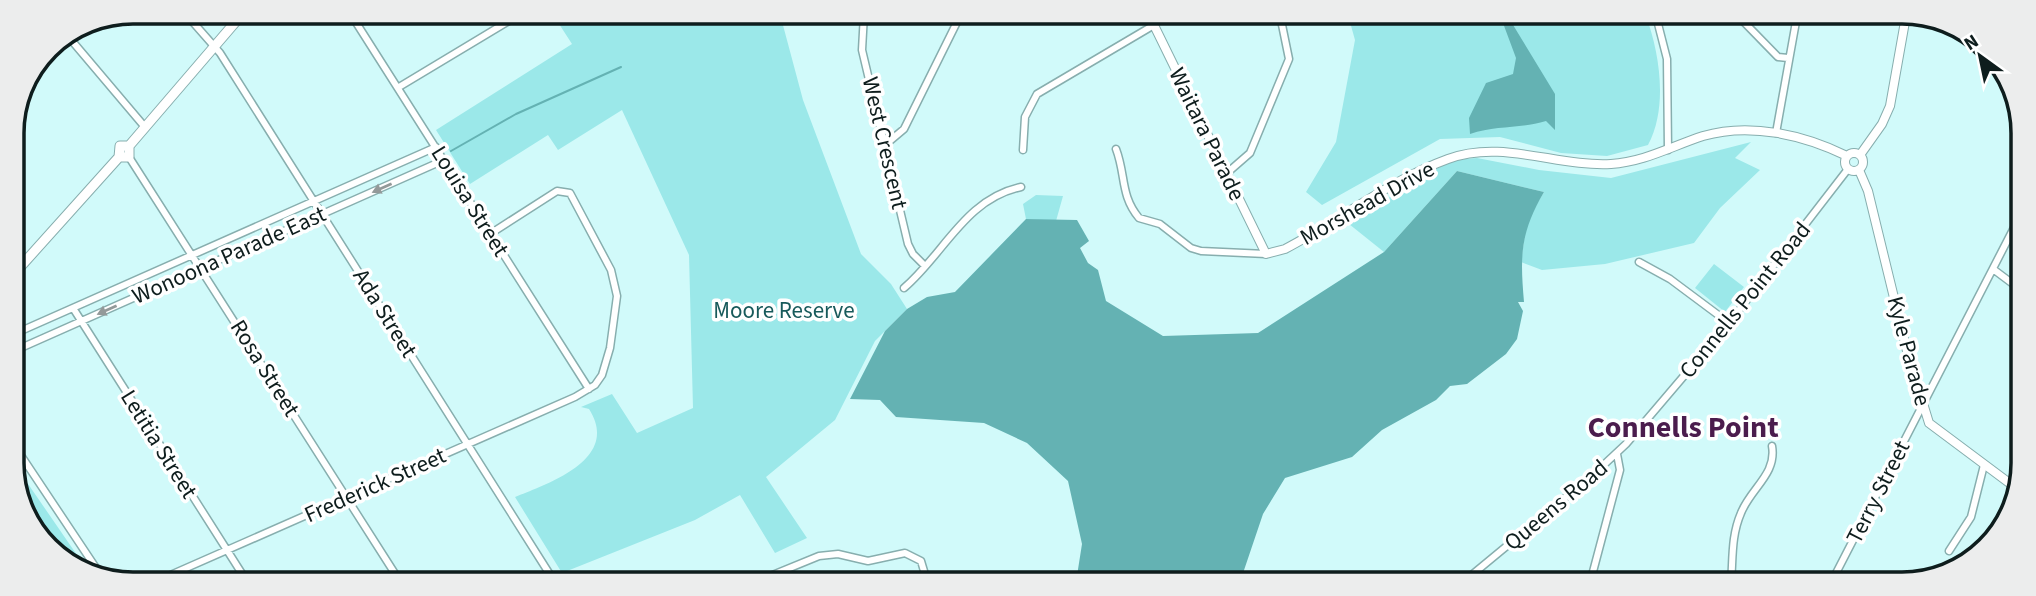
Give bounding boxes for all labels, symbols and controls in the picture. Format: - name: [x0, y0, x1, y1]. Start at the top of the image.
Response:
- north arrow: [1945, 21, 2015, 91]
- text: N: [1959, 28, 1984, 58]
- street label: Waitara Parade: [1161, 62, 1253, 206]
- street label: West Crescent: [854, 74, 916, 213]
- street label: Louisa Street: [423, 139, 517, 263]
- street label: Morshead Drive: [1294, 152, 1440, 254]
- one-way arrow: [372, 182, 392, 194]
- street label: Wonoona Parade East: [127, 197, 331, 313]
- street label: Connells Point Road: [1671, 215, 1819, 385]
- street label: Ada Street: [345, 262, 425, 364]
- street label: Kyle Parade: [1879, 292, 1939, 410]
- park label: Moore Reserve: [713, 294, 855, 327]
- one-way arrow: [97, 304, 117, 316]
- street label: Rosa Street: [222, 313, 308, 423]
- street label: Letitia Street: [112, 383, 206, 505]
- district label: Connells Point: [1587, 406, 1779, 449]
- street label: Terry Street: [1838, 435, 1918, 549]
- street label: Frederick Street: [299, 439, 451, 531]
- street label: Queens Road: [1497, 452, 1615, 558]

